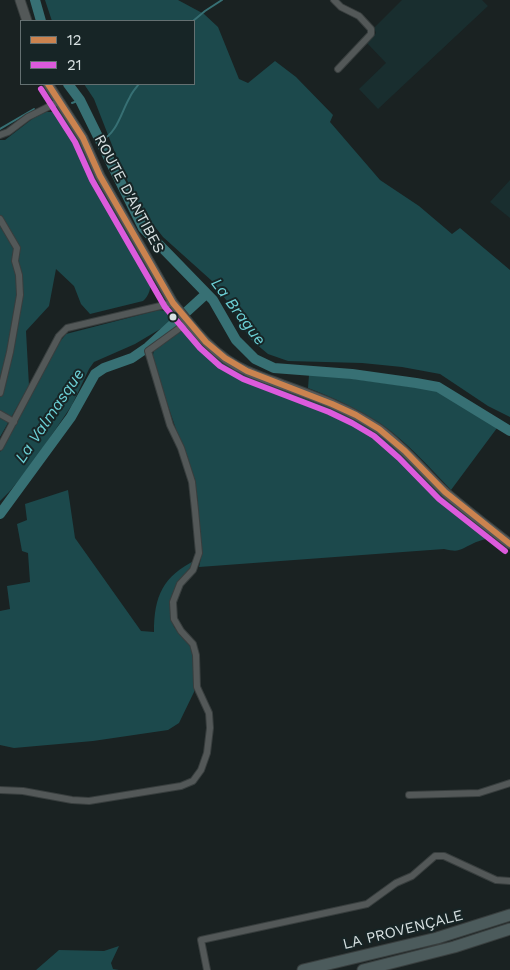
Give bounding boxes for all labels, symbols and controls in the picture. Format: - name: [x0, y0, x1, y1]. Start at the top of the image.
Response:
- legend: [20, 20, 195, 85]
- text: 12: [67, 31, 82, 49]
- text: 21: [67, 56, 82, 74]
- street label: ROUTE D'ANTIBES: [90, 132, 168, 256]
- water label: La Brague: [207, 275, 269, 349]
- unlabelled marker: [168, 312, 178, 322]
- water label: La Valmasque: [11, 365, 89, 467]
- street label: LA PROVENÇALE: [341, 906, 465, 954]

